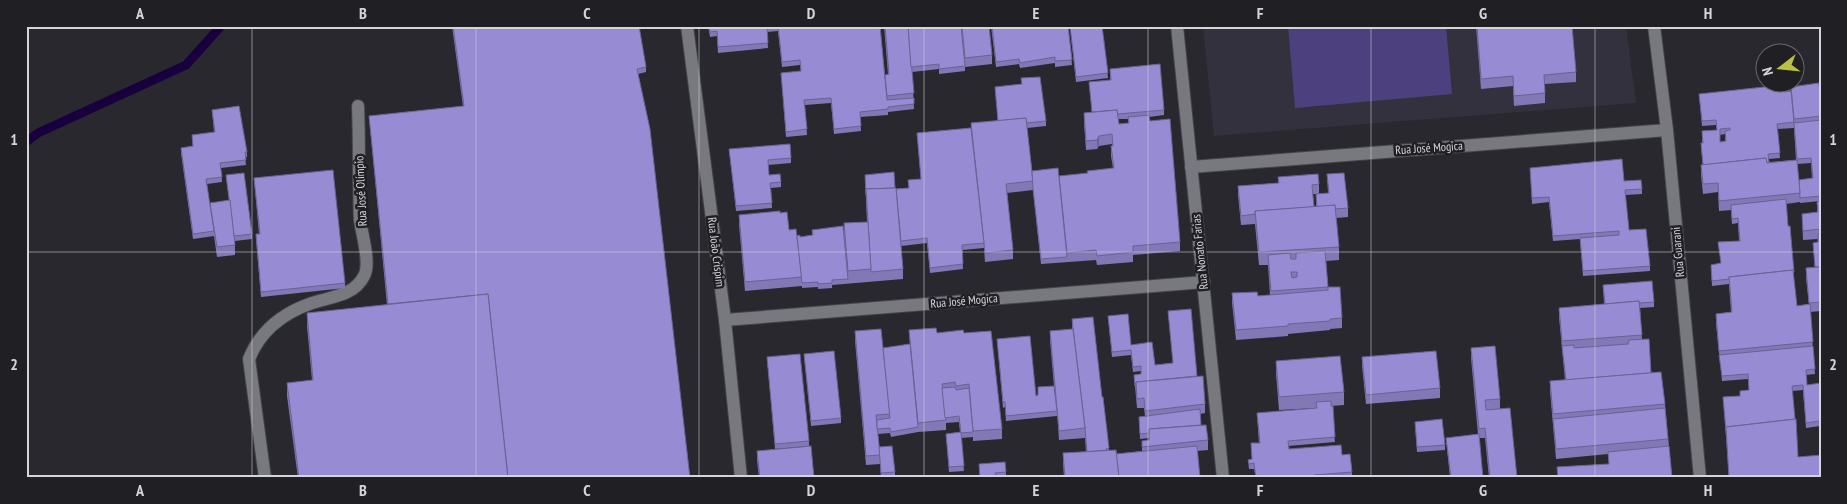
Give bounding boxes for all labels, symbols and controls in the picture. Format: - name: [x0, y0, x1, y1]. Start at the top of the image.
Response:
- text: A: [135, 3, 145, 23]
- text: B: [359, 3, 367, 23]
- text: C: [583, 3, 591, 23]
- text: D: [807, 3, 816, 23]
- text: E: [1033, 3, 1040, 23]
- text: F: [1257, 3, 1264, 23]
- text: G: [1479, 3, 1487, 23]
- text: H: [1704, 3, 1712, 23]
- north arrow: [1754, 42, 1804, 92]
- text: N: [1758, 65, 1777, 78]
- text: 1: [10, 129, 18, 149]
- text: 1: [1829, 129, 1837, 149]
- street label: Rua José Mogica: [1395, 138, 1463, 157]
- street label: Rua José Olímpio: [351, 155, 370, 227]
- street label: Rua Nonato Farias: [1188, 214, 1211, 290]
- street label: Rua João Crispim: [705, 216, 728, 288]
- street label: Rua Guarani: [1668, 226, 1687, 278]
- street label: Rua José Mogica: [930, 290, 998, 311]
- text: 2: [10, 354, 18, 374]
- text: 2: [1829, 354, 1837, 374]
- text: A: [135, 480, 145, 500]
- text: B: [359, 480, 367, 500]
- text: C: [583, 480, 591, 500]
- text: D: [807, 480, 816, 500]
- text: E: [1033, 480, 1040, 500]
- text: F: [1257, 480, 1264, 500]
- text: G: [1479, 480, 1487, 500]
- text: H: [1704, 480, 1712, 500]

